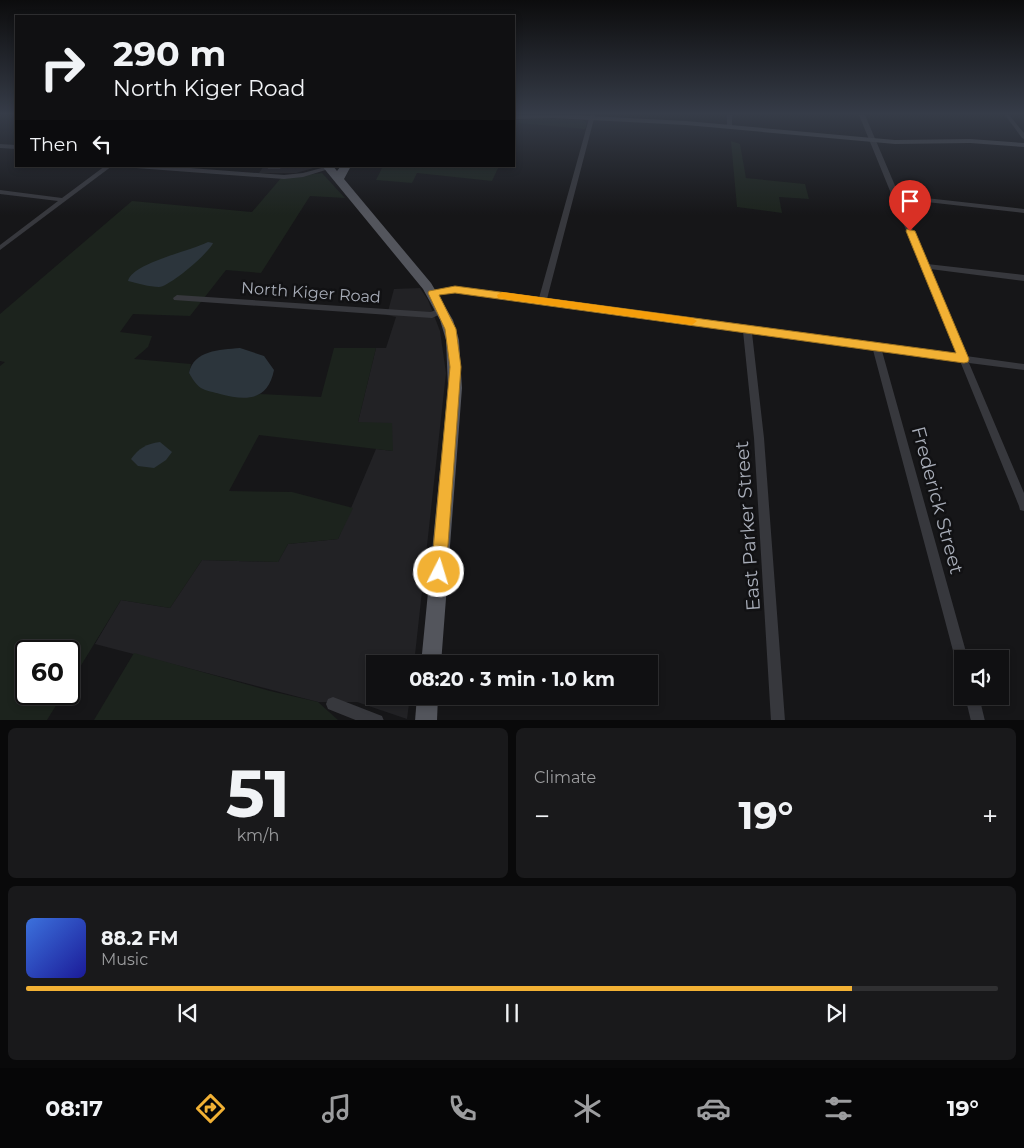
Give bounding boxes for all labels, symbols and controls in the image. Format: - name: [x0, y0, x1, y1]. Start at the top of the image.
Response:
- text: 290 m: [113, 32, 226, 75]
- icon: right: [30, 35, 95, 100]
- text: North Kiger Road: [113, 75, 305, 102]
- icon: left: [88, 130, 116, 158]
- text: Then: [30, 133, 78, 156]
- pin: [889, 180, 931, 231]
- icon: arrive: [896, 187, 924, 215]
- street label: North Kiger Road: [240, 278, 381, 307]
- street label: Frederick Street: [907, 424, 968, 577]
- street label: East Parker Street: [730, 440, 765, 612]
- position arrow: [412, 545, 464, 597]
- speed limit sign: 60: [15, 640, 80, 705]
- map controls: [954, 650, 1009, 705]
- button: sound: [954, 650, 1009, 705]
- text: 08:20 · 3 min · 1.0 km: [409, 668, 615, 691]
- text: 51: [226, 754, 290, 833]
- text: Climate: [534, 768, 596, 787]
- text: 19°: [739, 792, 794, 839]
- text: −: [534, 799, 550, 833]
- text: +: [982, 799, 998, 833]
- text: km/h: [237, 826, 279, 845]
- text: 88.2 FM: [101, 927, 178, 950]
- text: Music: [101, 950, 148, 969]
- icon: previous: [174, 999, 202, 1027]
- icon: pause: [498, 999, 526, 1027]
- icon: next: [822, 999, 850, 1027]
- icon: directions: [193, 1091, 228, 1126]
- icon: music: [319, 1091, 354, 1126]
- icon: phone: [445, 1091, 480, 1126]
- icon: climate: [570, 1091, 605, 1126]
- icon: car: [696, 1091, 731, 1126]
- icon: filters: [821, 1091, 856, 1126]
- text: 08:17: [45, 1095, 103, 1122]
- text: 19°: [947, 1095, 979, 1122]

